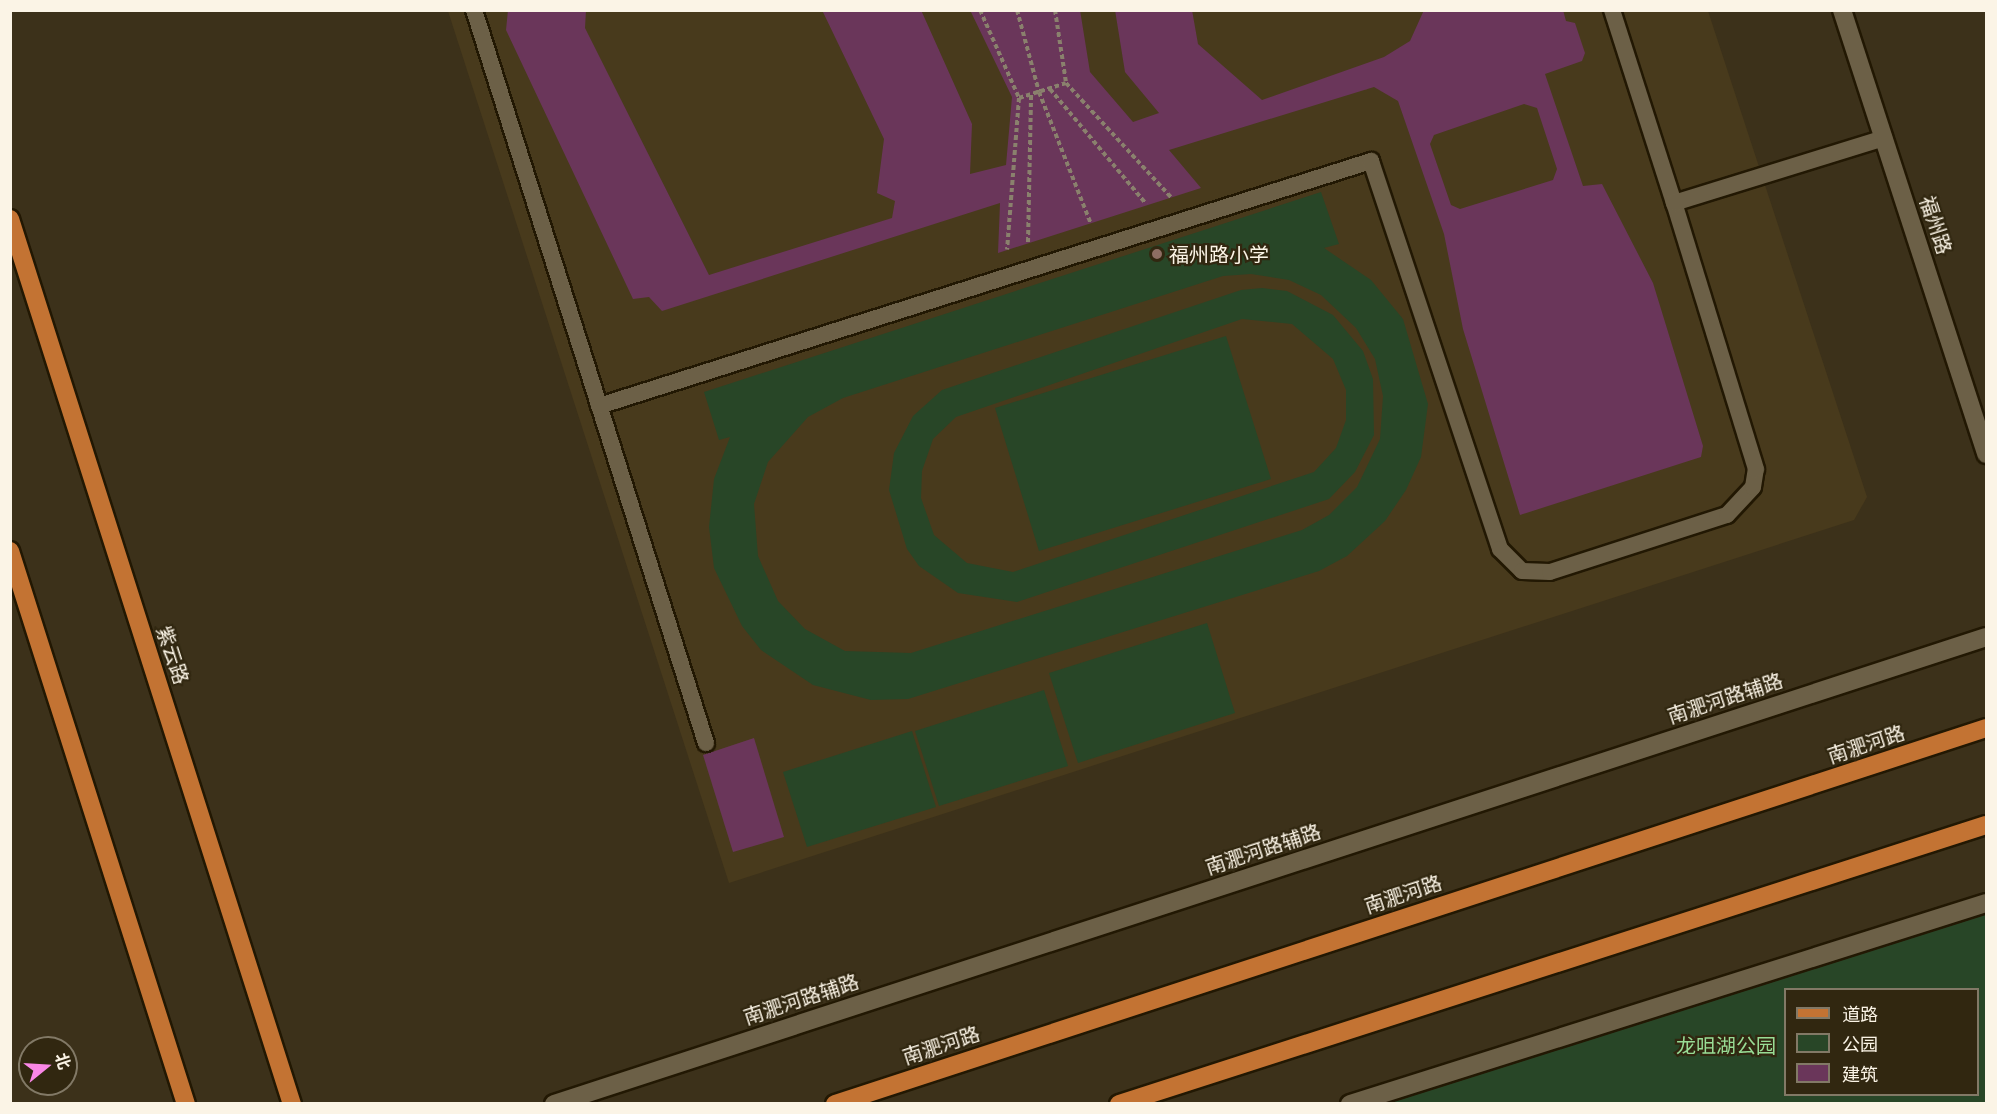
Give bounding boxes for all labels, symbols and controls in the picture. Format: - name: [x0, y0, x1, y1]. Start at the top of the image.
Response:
- street label: 福州路: [1915, 193, 1957, 257]
- place label: 福州路小学: [1169, 242, 1269, 266]
- marker: 福州路小学: [1150, 247, 1164, 261]
- street label: 紫云路: [152, 623, 194, 687]
- street label: 南淝河路辅路: [1664, 668, 1786, 728]
- street label: 南淝河路: [1824, 720, 1908, 768]
- street label: 南淝河路辅路: [1202, 819, 1324, 879]
- street label: 南淝河路: [1361, 870, 1445, 918]
- street label: 南淝河路辅路: [740, 969, 862, 1029]
- legend: [1784, 988, 1979, 1096]
- text: 道路: [1842, 1003, 1878, 1025]
- street label: 南淝河路: [899, 1021, 983, 1069]
- park label: 龙咀湖公园: [1676, 1033, 1776, 1057]
- text: 公园: [1842, 1033, 1878, 1055]
- north arrow: [18, 1036, 78, 1096]
- text: 北: [52, 1050, 75, 1071]
- text: 建筑: [1842, 1063, 1878, 1085]

